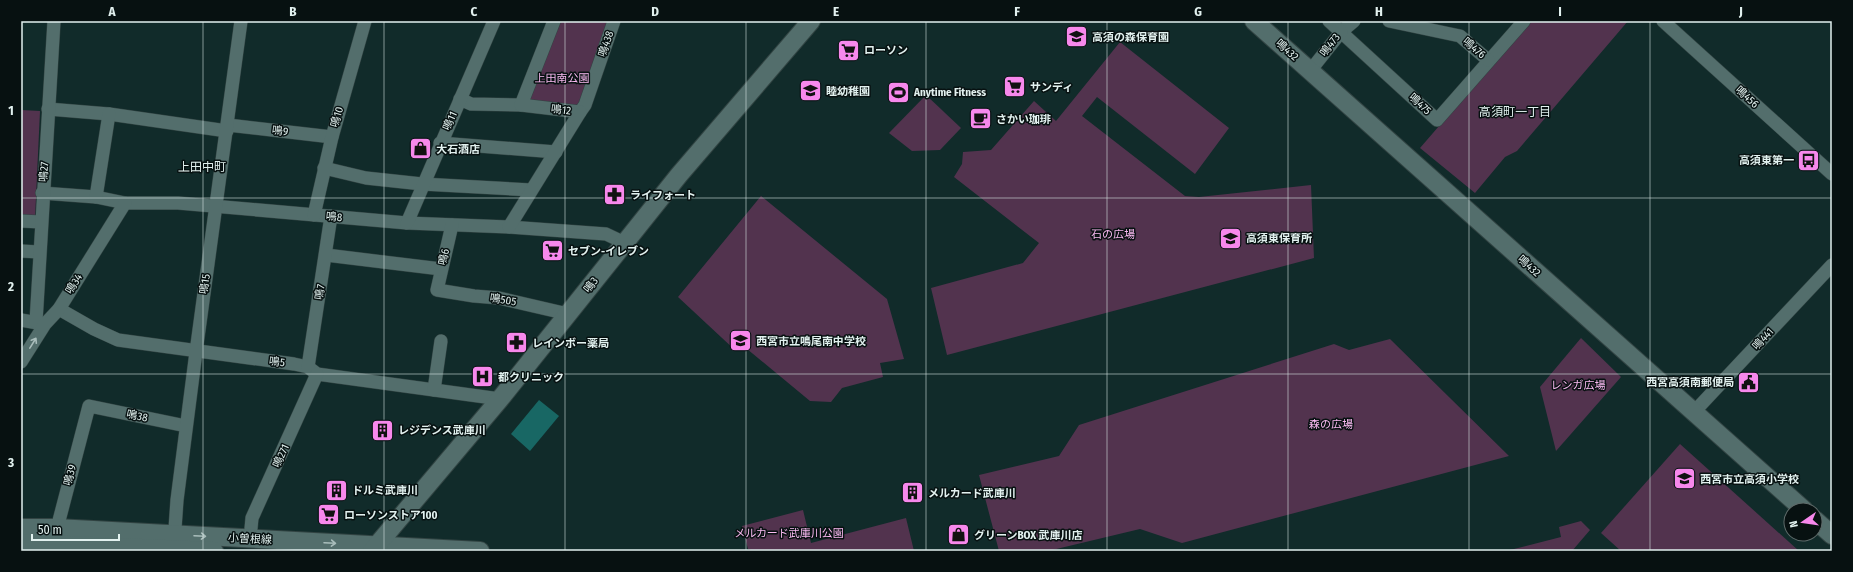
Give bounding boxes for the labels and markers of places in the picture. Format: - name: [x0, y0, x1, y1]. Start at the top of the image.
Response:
- school or university icon: 高須の森保育園: [1064, 24, 1090, 50]
- place label: 高須の森保育園: [1092, 31, 1169, 44]
- supermarket icon: ローソン: [835, 37, 861, 63]
- place label: ローソン: [864, 44, 908, 57]
- supermarket icon: サンディ: [1002, 74, 1028, 100]
- school or university icon: 睦幼稚園: [797, 78, 823, 104]
- sports icon: Anytime Fitness: [886, 79, 912, 105]
- place label: サンディ: [1030, 81, 1073, 94]
- place label: 睦幼稚園: [826, 85, 870, 98]
- place label: Anytime Fitness: [913, 86, 986, 99]
- cafe icon: さかい珈琲: [967, 106, 993, 132]
- place label: さかい珈琲: [996, 113, 1051, 126]
- shop icon: 大石酒店: [408, 136, 434, 162]
- place label: 大石酒店: [436, 143, 480, 156]
- bus stop icon: 高須東第一: [1796, 147, 1822, 173]
- place label: 高須東第一: [1739, 154, 1794, 167]
- pharmacy icon: ライフォート: [602, 182, 628, 208]
- place label: ライフォート: [630, 189, 696, 202]
- school or university icon: 高須東保育所: [1217, 225, 1243, 251]
- place label: 高須東保育所: [1246, 232, 1312, 245]
- supermarket icon: セブン-イレブン: [540, 238, 566, 264]
- place label: セブン-イレブン: [568, 245, 649, 258]
- school or university icon: 西宮市立鳴尾南中学校: [728, 328, 754, 354]
- pharmacy icon: レインボー薬局: [503, 330, 529, 356]
- place label: 西宮市立鳴尾南中学校: [756, 335, 866, 348]
- place label: レインボー薬局: [532, 337, 609, 350]
- hospital icon: 都クリニック: [469, 364, 495, 390]
- public building icon: 西宮高須南郵便局: [1736, 369, 1762, 395]
- place label: 都クリニック: [498, 371, 564, 384]
- place label: 西宮高須南郵便局: [1646, 376, 1734, 389]
- building icon: レジデンス武庫川: [369, 417, 395, 443]
- place label: レジデンス武庫川: [398, 424, 486, 437]
- school or university icon: 西宮市立高須小学校: [1671, 466, 1697, 492]
- place label: 西宮市立高須小学校: [1700, 473, 1799, 486]
- building icon: ドルミ武庫川: [324, 477, 350, 503]
- building icon: メルカード武庫川: [900, 480, 926, 506]
- place label: ドルミ武庫川: [352, 484, 418, 497]
- place label: メルカード武庫川: [928, 487, 1016, 500]
- supermarket icon: ローソンストア100: [315, 502, 341, 528]
- place label: ローソンストア100: [344, 509, 437, 522]
- shop icon: グリーンBOX 武庫川店: [945, 522, 971, 548]
- place label: グリーンBOX 武庫川店: [974, 529, 1082, 542]

